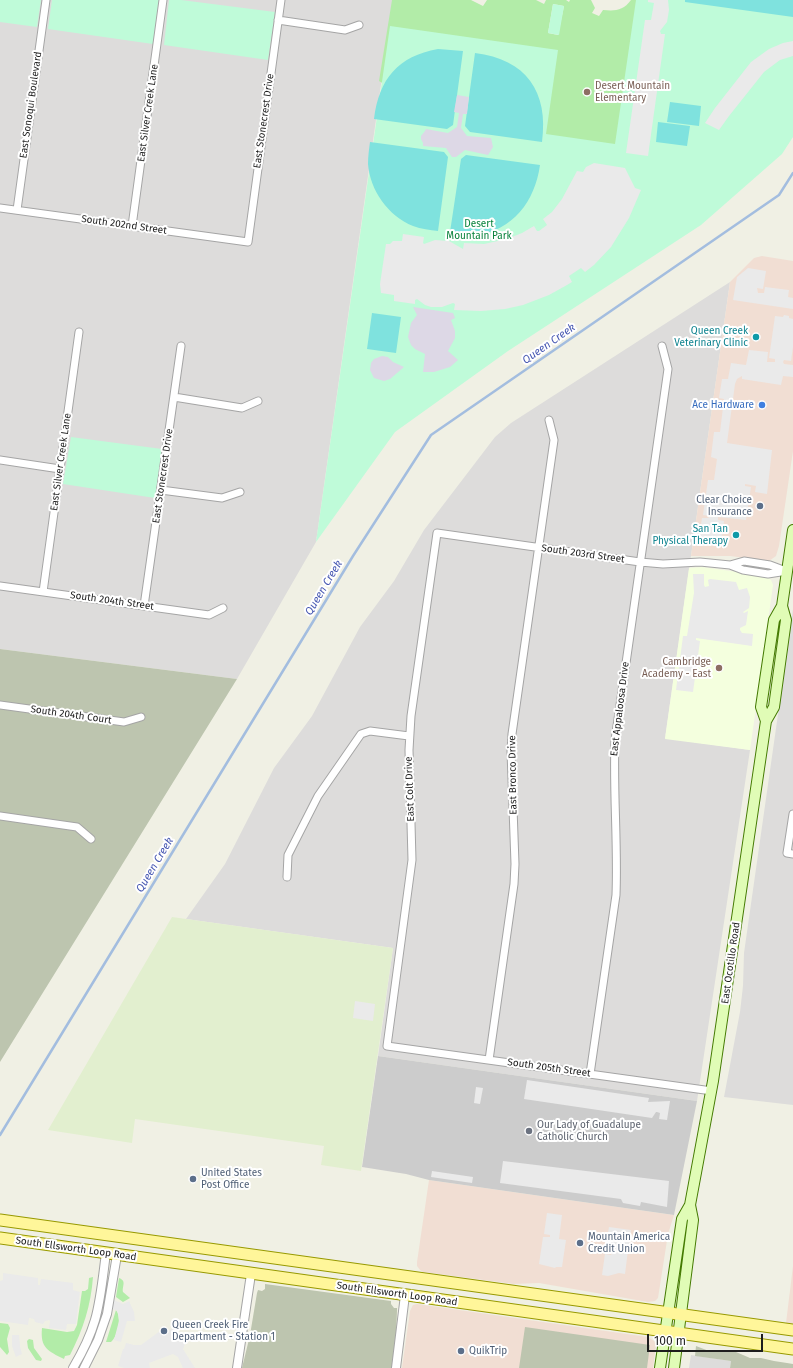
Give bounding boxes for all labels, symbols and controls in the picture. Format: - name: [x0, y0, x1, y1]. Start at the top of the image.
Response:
- street label: East Sonoqui Boulevard: [18, 51, 44, 159]
- street label: East Silver Creek Lane: [135, 63, 161, 163]
- street label: East Stonecrest Drive: [251, 73, 277, 169]
- place label: Desert Mountain Elementary: [595, 80, 670, 104]
- marker: Desert Mountain Elementary: [582, 87, 592, 97]
- street label: South 202nd Street: [80, 213, 168, 237]
- park label: Desert Mountain Park: [446, 218, 512, 242]
- water label: Queen Creek: [520, 321, 578, 367]
- place label: Queen Creek Veterinary Clinic: [674, 325, 748, 348]
- marker: Queen Creek Veterinary Clinic: [751, 332, 761, 342]
- place label: Ace Hardware: [692, 399, 754, 411]
- marker: Ace Hardware: [757, 400, 767, 410]
- street label: East Silver Creek Lane: [48, 412, 74, 512]
- street label: East Stonecrest Drive: [150, 428, 176, 524]
- place label: Clear Choice Insurance: [696, 494, 752, 518]
- marker: Clear Choice Insurance: [755, 501, 765, 511]
- place label: San Tan Physical Therapy: [652, 523, 728, 546]
- marker: San Tan Physical Therapy: [731, 530, 741, 540]
- street label: South 203rd Street: [541, 542, 625, 566]
- water label: Queen Creek: [303, 558, 345, 618]
- street label: South 204th Street: [69, 589, 155, 613]
- place label: Cambridge Academy - East: [642, 656, 711, 680]
- street label: East Appaloosa Drive: [608, 661, 632, 757]
- marker: Cambridge Academy - East: [714, 663, 724, 673]
- street label: South 204th Court: [30, 703, 112, 727]
- street label: East Bronco Drive: [506, 735, 520, 815]
- street label: East Colt Drive: [403, 756, 417, 822]
- water label: Queen Creek: [134, 835, 176, 895]
- street label: East Ocotillo Road: [719, 921, 743, 1005]
- street label: South 205th Street: [507, 1056, 591, 1080]
- place label: Our Lady of Guadalupe Catholic Church: [537, 1119, 641, 1142]
- marker: Our Lady of Guadalupe Catholic Church: [524, 1126, 534, 1136]
- place label: United States Post Office: [201, 1167, 262, 1190]
- marker: United States Post Office: [188, 1174, 198, 1184]
- place label: Mountain America Credit Union: [588, 1231, 670, 1254]
- street label: South Ellsworth Loop Road: [15, 1235, 137, 1263]
- marker: Mountain America Credit Union: [575, 1238, 585, 1248]
- street label: South Ellsworth Loop Road: [336, 1280, 458, 1308]
- place label: Queen Creek Fire Department - Station 1: [172, 1319, 275, 1342]
- marker: Queen Creek Fire Department - Station 1: [159, 1326, 169, 1336]
- scale bar: [649, 1326, 765, 1352]
- text: 100 m: [654, 1334, 686, 1348]
- place label: QuikTrip: [469, 1345, 507, 1357]
- marker: QuikTrip: [456, 1346, 466, 1356]

